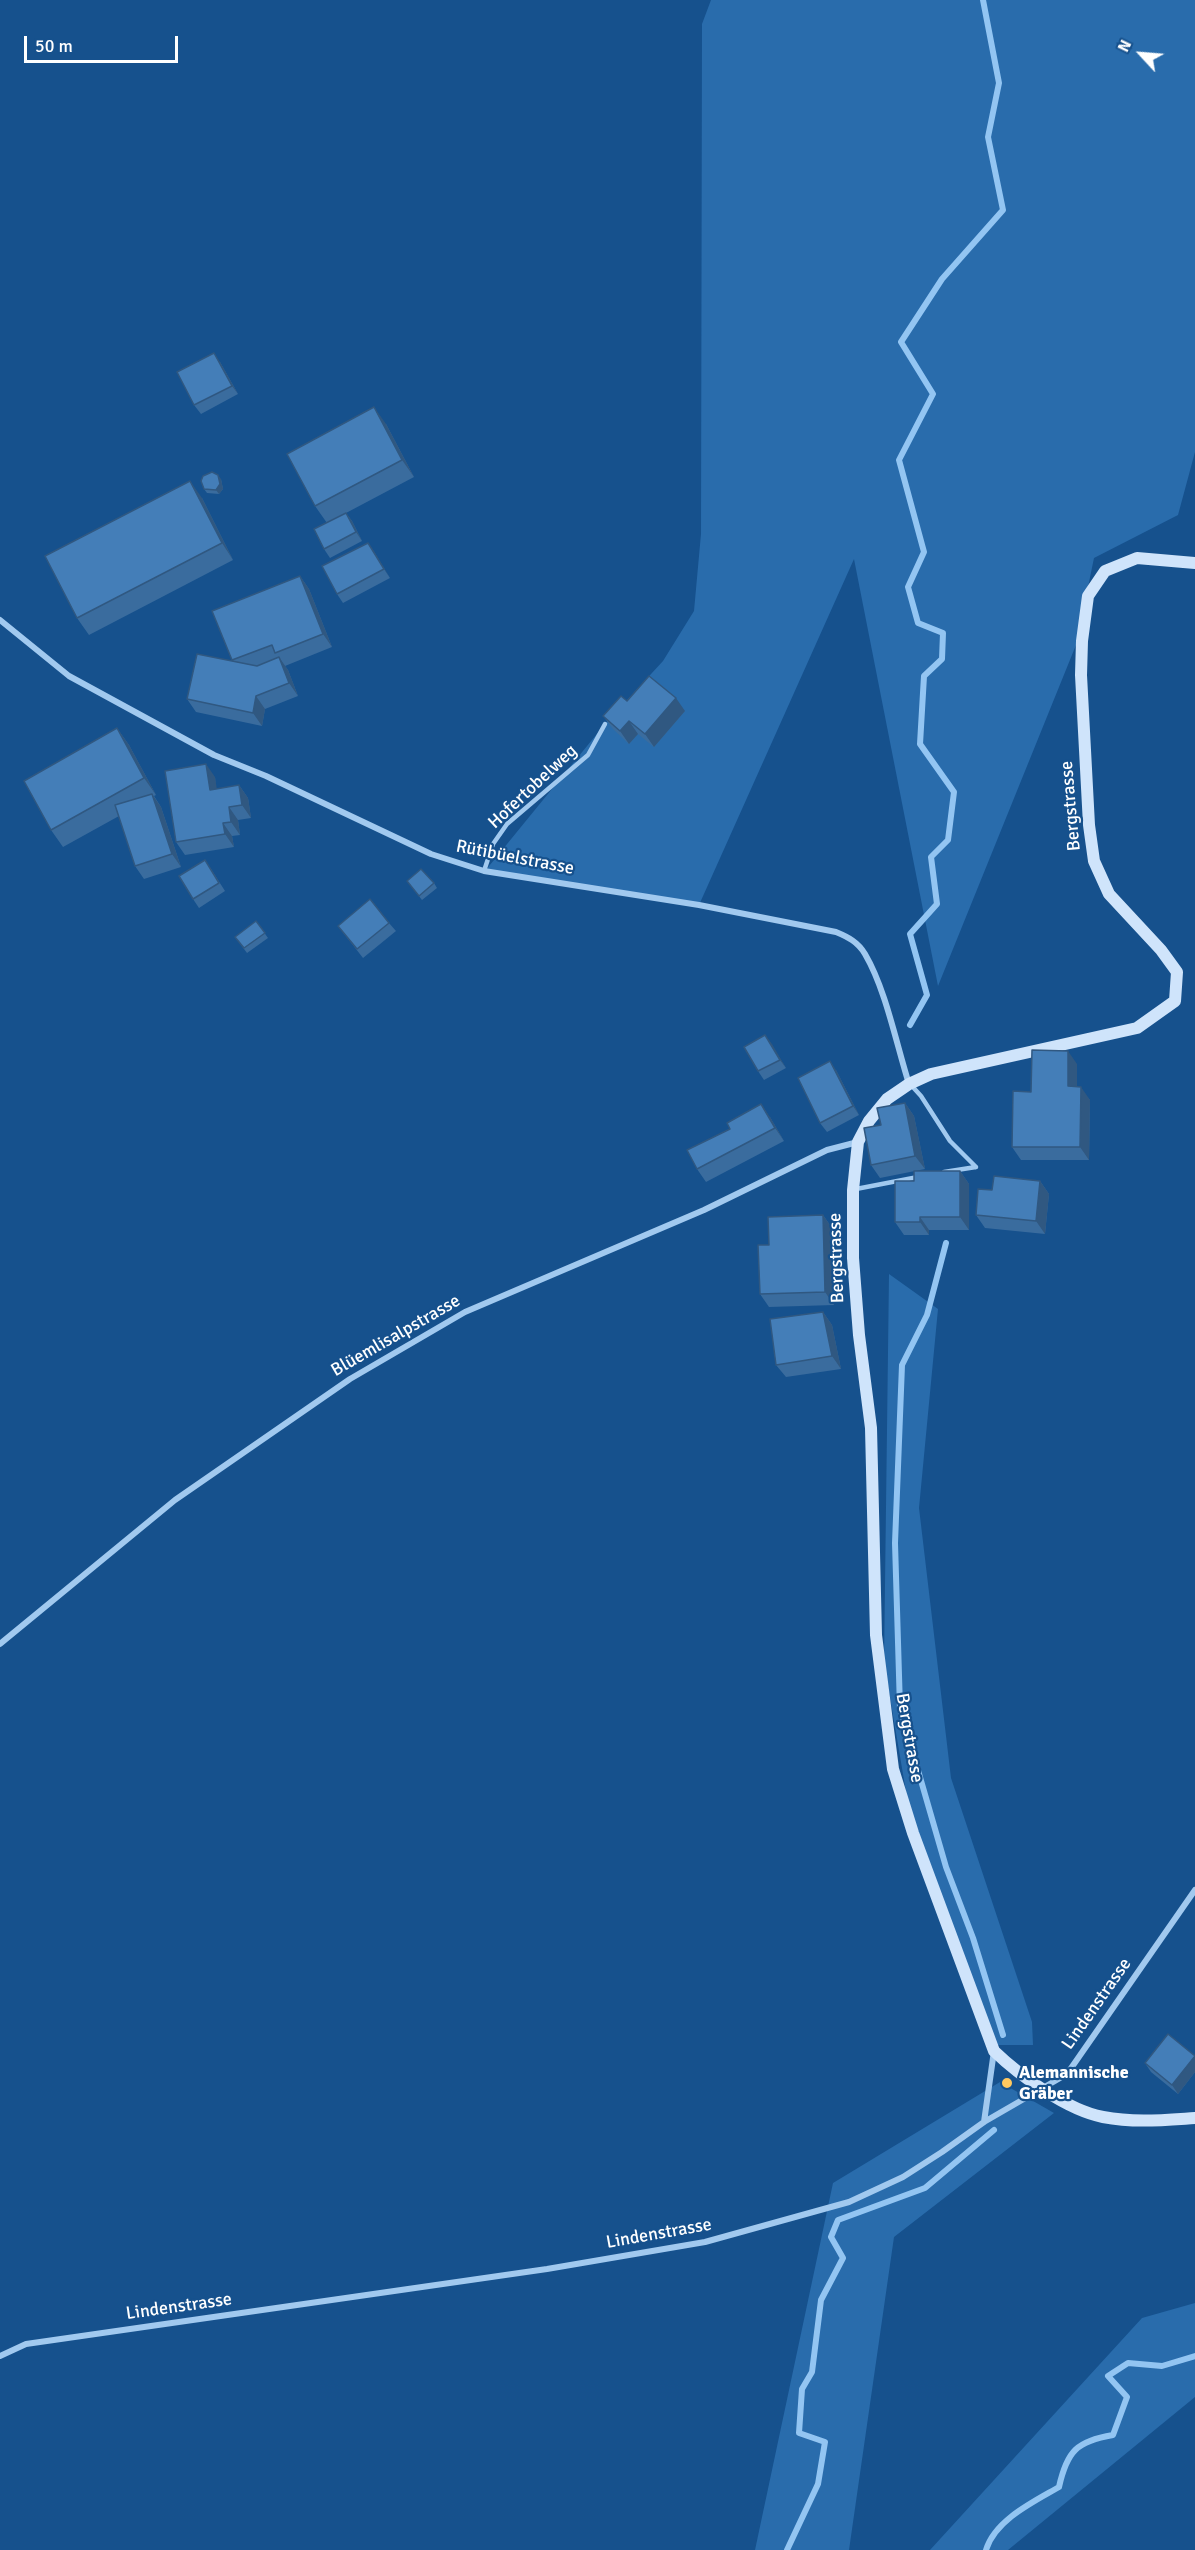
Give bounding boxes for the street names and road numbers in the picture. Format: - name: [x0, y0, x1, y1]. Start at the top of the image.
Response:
- street label: Hofertobelweg: [484, 740, 582, 834]
- street label: Bergstrasse: [1056, 760, 1086, 852]
- street label: Rütibüelstrasse: [454, 836, 576, 880]
- street label: Bergstrasse: [825, 1212, 849, 1304]
- street label: Blüemlisalpstrasse: [328, 1290, 464, 1382]
- street label: Bergstrasse: [891, 1692, 927, 1784]
- street label: Lindenstrasse: [1058, 1954, 1136, 2054]
- street label: Lindenstrasse: [605, 2214, 713, 2254]
- street label: Lindenstrasse: [125, 2289, 233, 2325]

